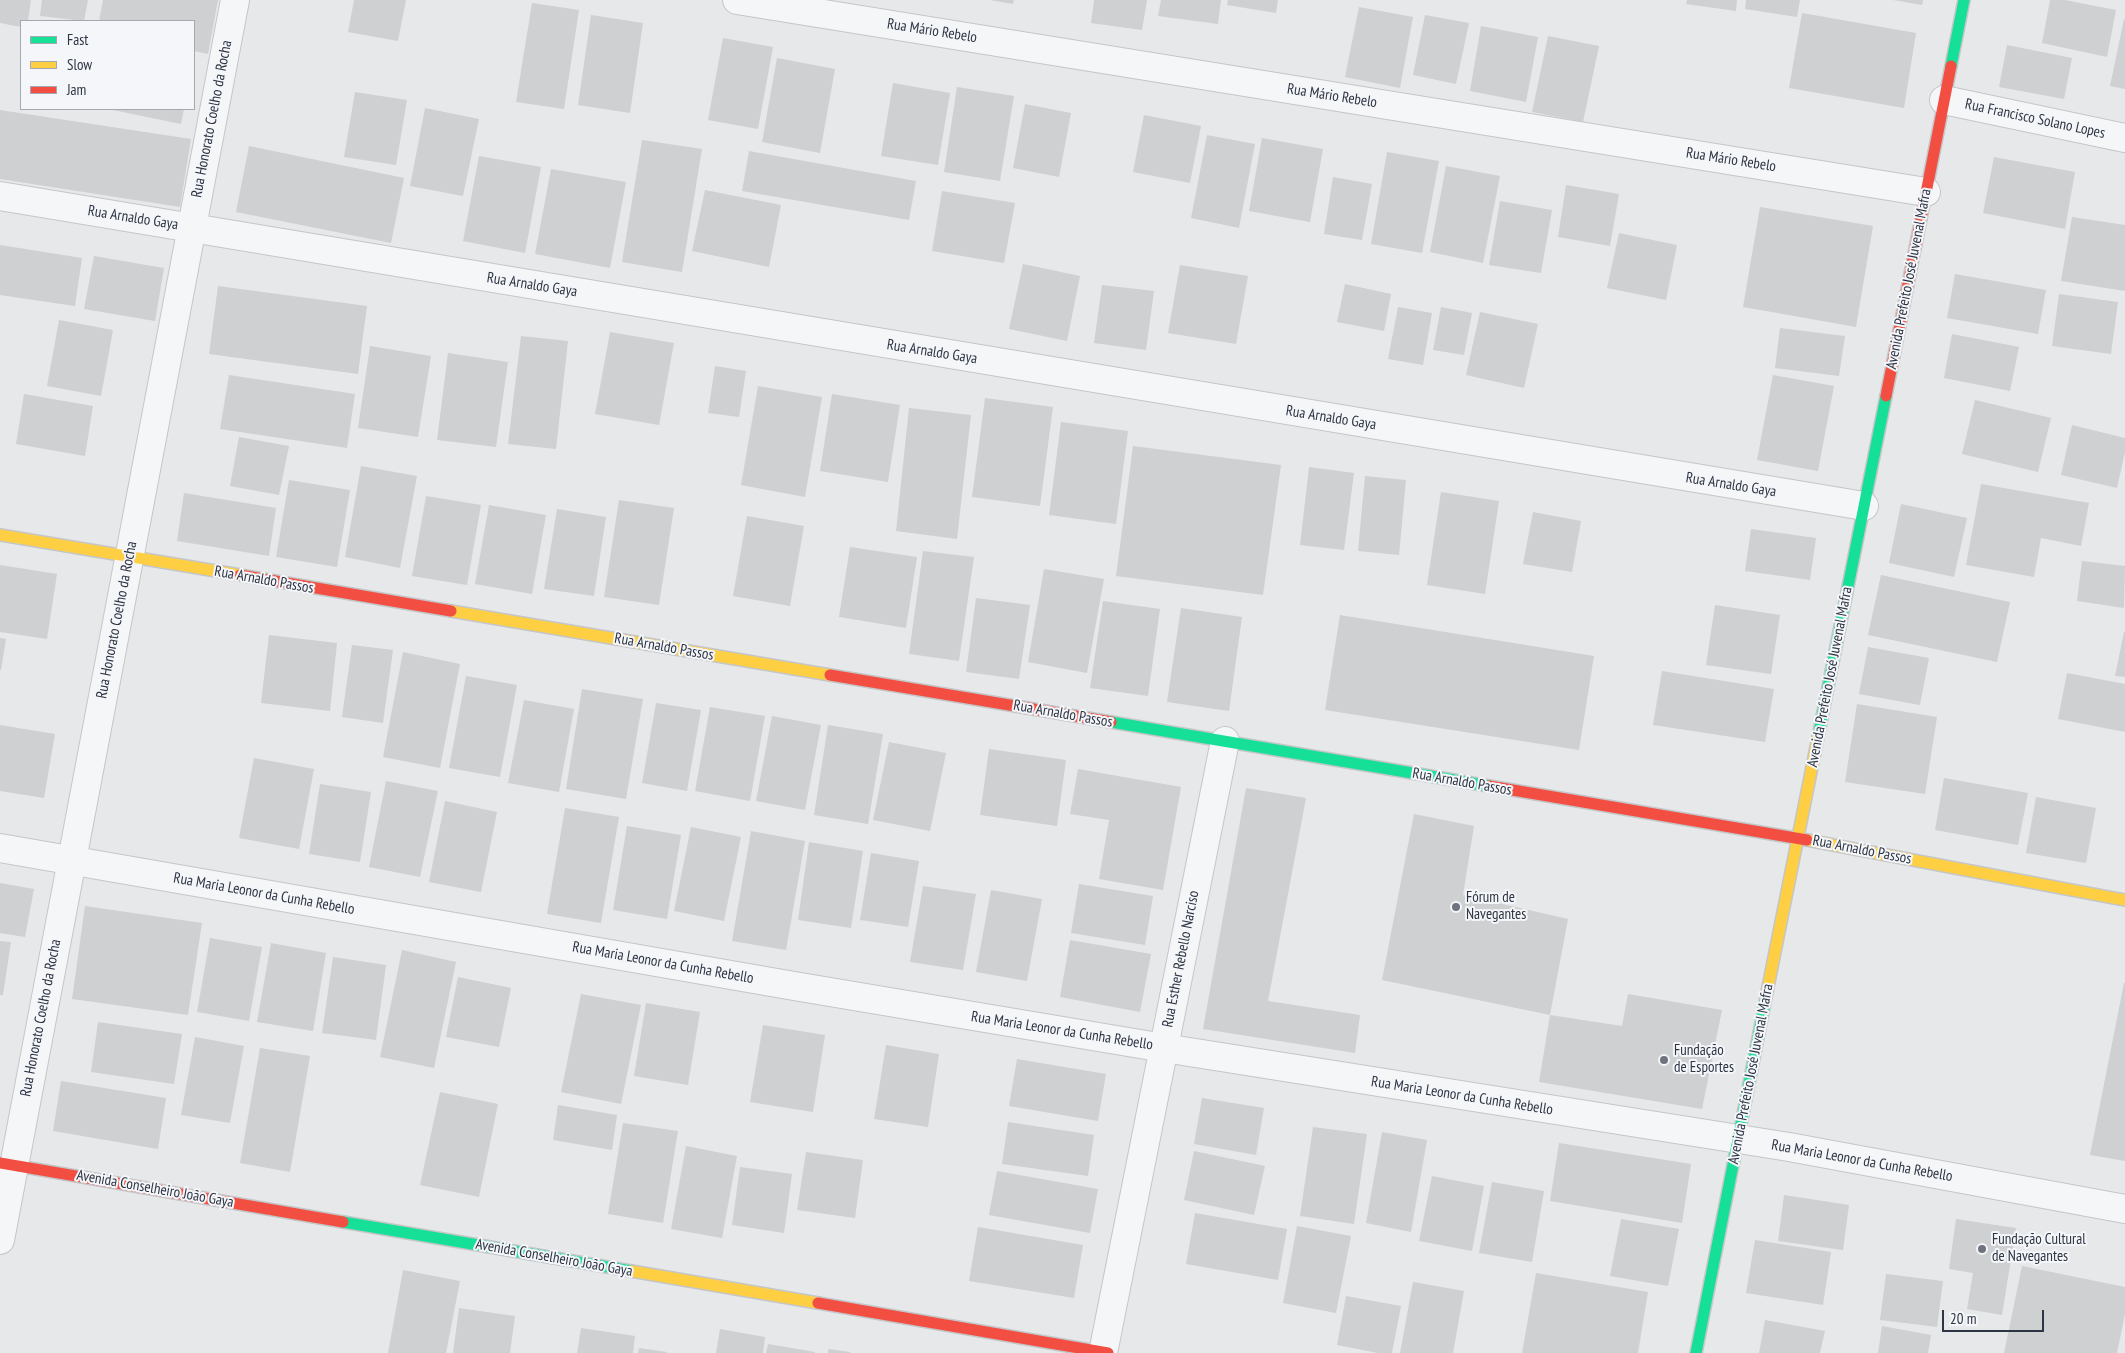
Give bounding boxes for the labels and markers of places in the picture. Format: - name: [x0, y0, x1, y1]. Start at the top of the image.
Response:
- place label: Fórum de Navegantes: [1466, 889, 1526, 924]
- marker: Fórum de Navegantes: [1450, 901, 1462, 913]
- place label: Fundação de Esportes: [1674, 1042, 1734, 1077]
- marker: Fundação de Esportes: [1658, 1054, 1670, 1066]
- place label: Fundação Cultural de Navegantes: [1992, 1231, 2086, 1266]
- marker: Fundação Cultural de Navegantes: [1976, 1243, 1988, 1255]

